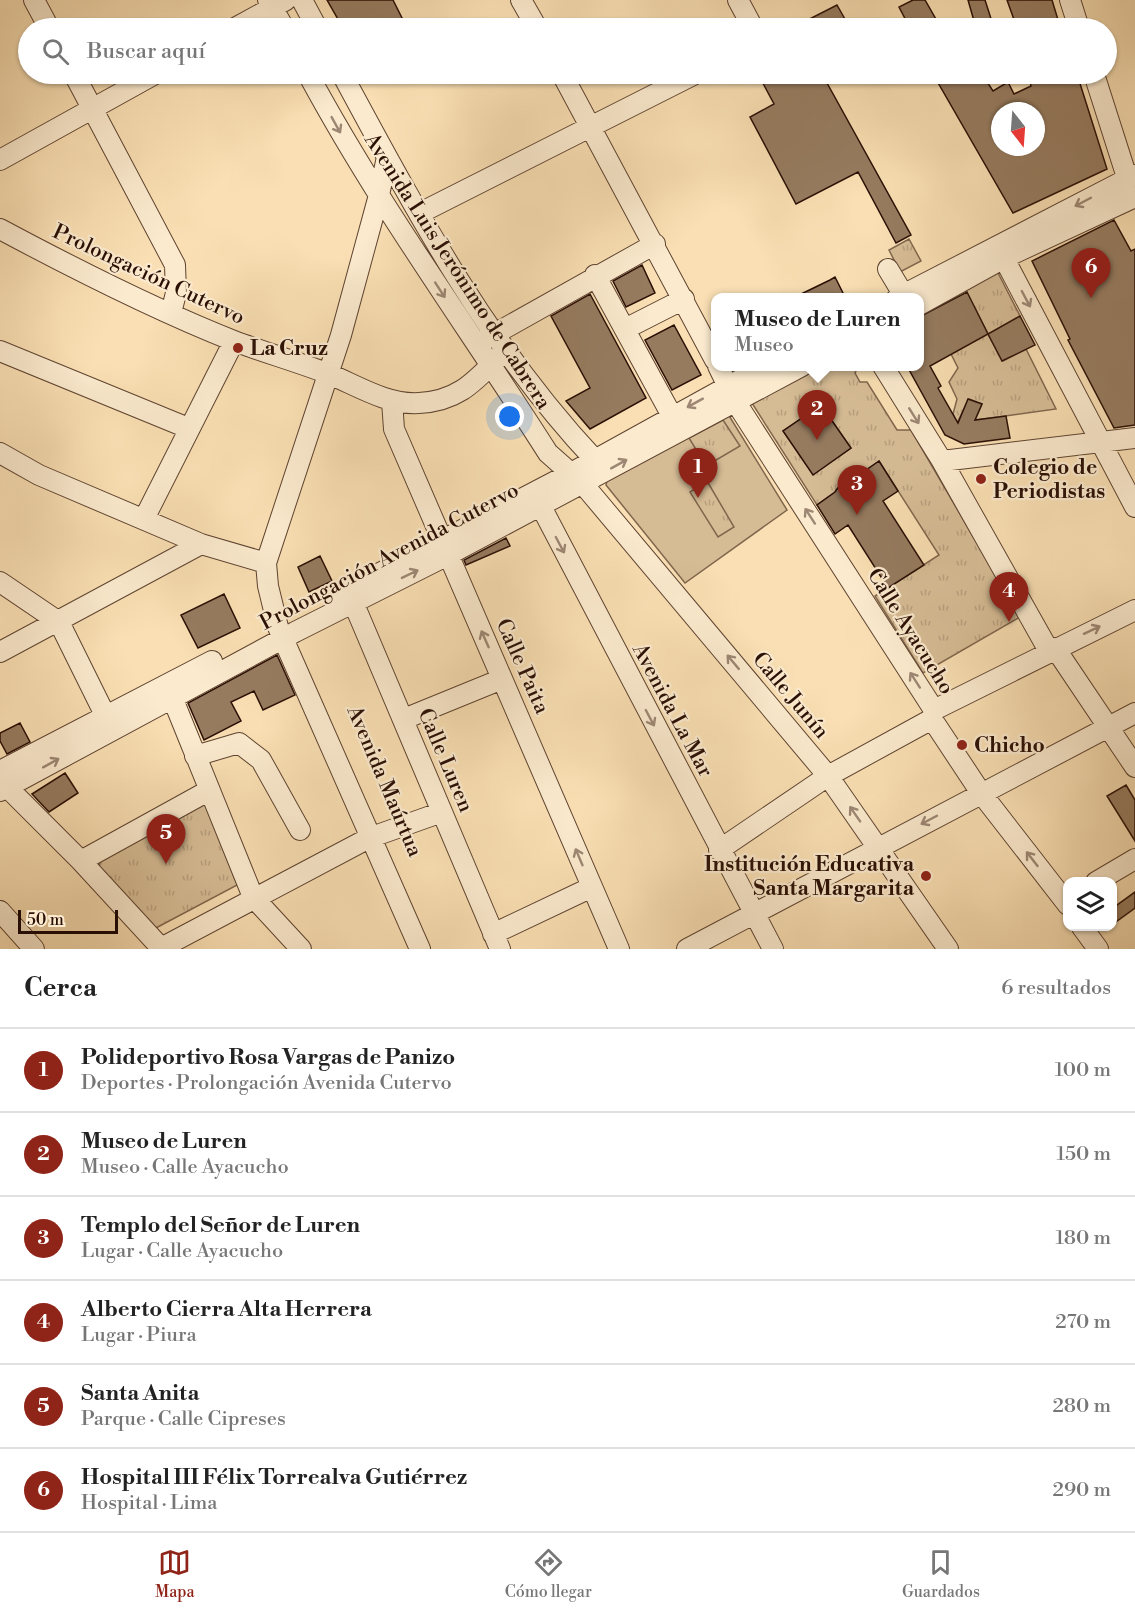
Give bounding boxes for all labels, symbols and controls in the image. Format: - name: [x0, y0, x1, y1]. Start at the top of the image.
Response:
- search box: [18, 18, 1117, 84]
- icon: search: [39, 35, 72, 68]
- text: Buscar aquí: [87, 38, 205, 65]
- north arrow: [991, 102, 1045, 156]
- one-way arrow: [330, 116, 342, 133]
- street label: Avenida Luis Jerónimo de Cabrera: [357, 128, 556, 415]
- one-way arrow: [1075, 197, 1093, 208]
- street label: Prolongación Cutervo: [48, 219, 249, 331]
- pin: 6: [1072, 248, 1110, 298]
- one-way arrow: [434, 281, 446, 298]
- one-way arrow: [1020, 289, 1032, 307]
- popup: [711, 293, 924, 371]
- text: Museo de Luren: [735, 306, 900, 333]
- text: Museo: [735, 333, 794, 358]
- place label: La Cruz: [250, 336, 328, 362]
- marker: La Cruz: [231, 341, 245, 355]
- pin: 2: [798, 390, 836, 440]
- one-way arrow: [687, 397, 704, 409]
- your location: [495, 402, 524, 431]
- one-way arrow: [908, 407, 920, 424]
- pin: 1: [678, 448, 718, 498]
- place label: Colegio de Periodistas: [993, 455, 1105, 505]
- one-way arrow: [610, 458, 628, 469]
- pin: 3: [838, 466, 876, 515]
- marker: Colegio de Periodistas: [974, 472, 988, 486]
- street label: Prolongación Avenida Cutervo: [256, 477, 523, 636]
- one-way arrow: [804, 508, 816, 525]
- one-way arrow: [555, 535, 566, 553]
- street label: Calle Ayacucho: [861, 564, 959, 699]
- one-way arrow: [400, 568, 418, 580]
- pin: 4: [990, 572, 1028, 622]
- street label: Calle Paita: [490, 615, 555, 718]
- one-way arrow: [1082, 624, 1100, 636]
- one-way arrow: [479, 630, 490, 649]
- street label: Avenida La Mar: [626, 638, 718, 782]
- street label: Calle Junín: [746, 647, 834, 745]
- one-way arrow: [727, 655, 740, 671]
- one-way arrow: [909, 672, 921, 689]
- street label: Avenida Maúrtua: [340, 701, 428, 861]
- street label: Calle Luren: [412, 705, 479, 817]
- one-way arrow: [645, 708, 656, 726]
- place label: Chicho: [974, 733, 1045, 759]
- marker: Chicho: [955, 738, 969, 752]
- one-way arrow: [42, 757, 60, 768]
- one-way arrow: [849, 807, 861, 823]
- pin: 5: [146, 814, 186, 864]
- one-way arrow: [921, 815, 939, 827]
- one-way arrow: [573, 848, 584, 866]
- one-way arrow: [1025, 851, 1038, 867]
- place label: Institución Educativa Santa Margarita: [704, 852, 915, 902]
- marker: Institución Educativa Santa Margarita: [919, 869, 933, 883]
- map controls: [1063, 877, 1117, 931]
- button: layers: [1063, 877, 1117, 931]
- scale bar: [18, 907, 118, 935]
- text: 50 m: [27, 910, 64, 930]
- text: Cerca: [24, 972, 97, 1004]
- text: 6 resultados: [1001, 976, 1111, 1001]
- text: Polideportivo Rosa Vargas de Panizo: [81, 1044, 455, 1071]
- text: 1: [39, 1058, 48, 1083]
- text: 100 m: [1055, 1058, 1111, 1083]
- text: Deportes · Prolongación Avenida Cutervo: [81, 1071, 452, 1096]
- text: Museo de Luren: [81, 1128, 247, 1155]
- text: 2: [37, 1142, 50, 1167]
- text: 150 m: [1056, 1142, 1111, 1167]
- text: Museo · Calle Ayacucho: [81, 1155, 289, 1180]
- text: Templo del Señor de Luren: [81, 1212, 360, 1239]
- text: 3: [37, 1226, 50, 1251]
- text: 180 m: [1056, 1226, 1111, 1251]
- text: Lugar · Calle Ayacucho: [81, 1239, 283, 1264]
- text: Alberto Cierra Alta Herrera: [81, 1296, 372, 1323]
- text: 4: [37, 1310, 50, 1335]
- text: 270 m: [1055, 1310, 1111, 1335]
- text: Lugar · Piura: [81, 1323, 197, 1348]
- text: Santa Anita: [81, 1380, 199, 1407]
- text: 5: [37, 1394, 50, 1419]
- text: 280 m: [1052, 1394, 1111, 1419]
- text: Parque · Calle Cipreses: [81, 1407, 286, 1432]
- text: Hospital III Félix Torrealva Gutiérrez: [81, 1464, 467, 1491]
- text: 6: [37, 1478, 50, 1503]
- text: 290 m: [1053, 1478, 1111, 1503]
- text: Hospital · Lima: [81, 1491, 217, 1516]
- tab: Mapa: [155, 1546, 195, 1602]
- tab: Cómo llegar: [505, 1546, 592, 1602]
- tab: Guardados: [902, 1546, 980, 1602]

